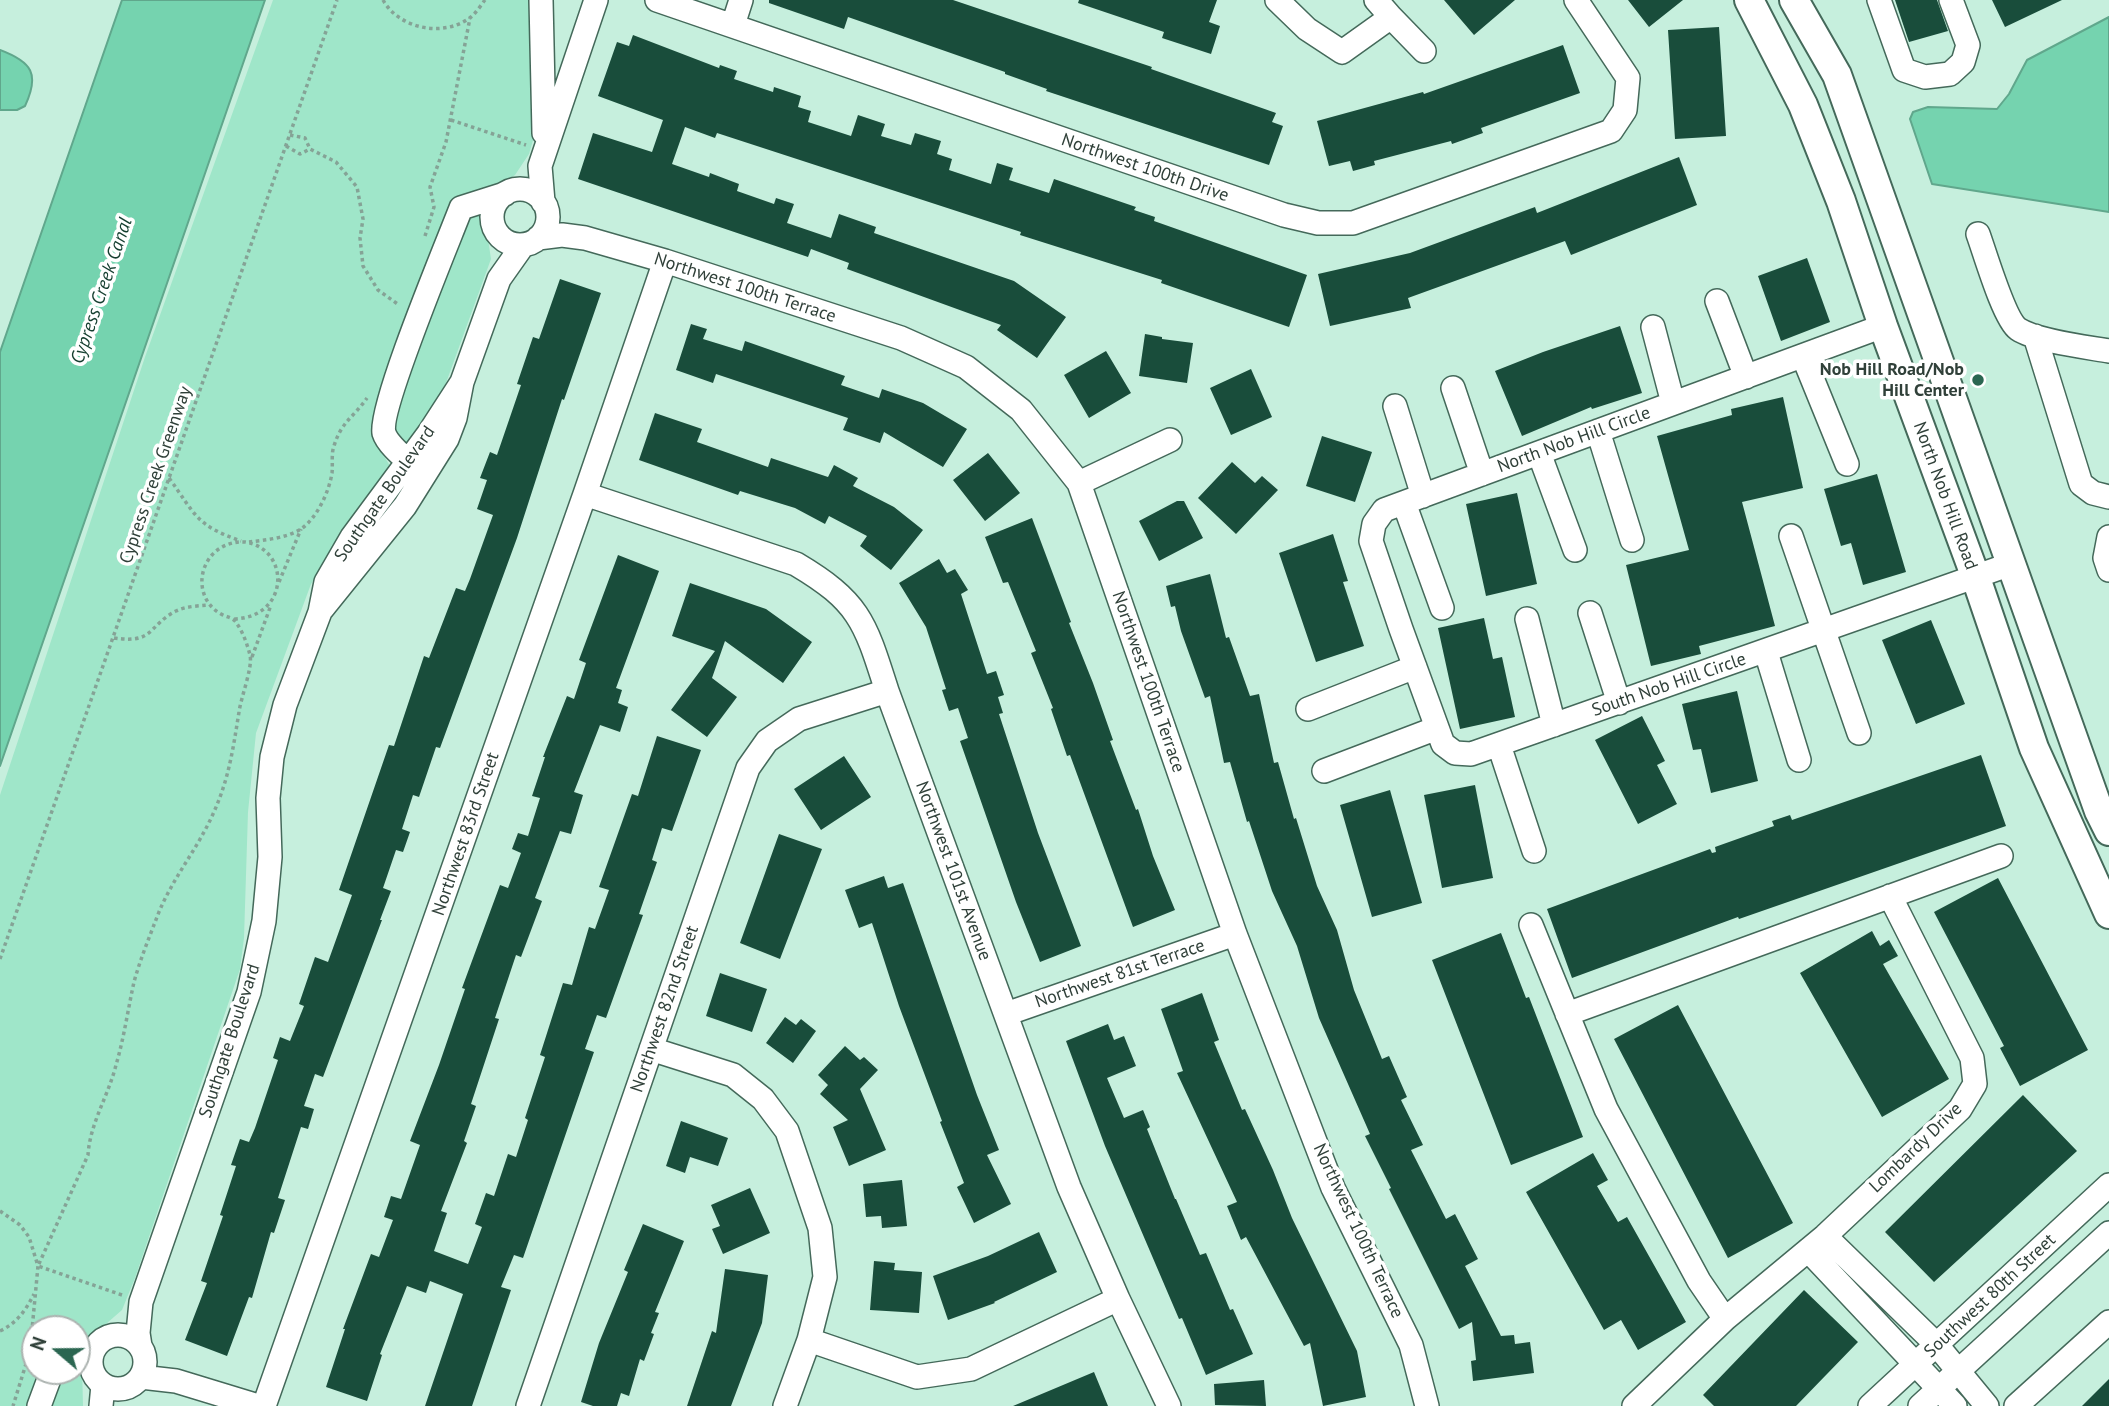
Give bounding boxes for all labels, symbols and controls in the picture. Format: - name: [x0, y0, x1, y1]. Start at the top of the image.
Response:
- street label: Northwest 100th Drive: [1058, 129, 1232, 207]
- water label: Cypress Creek Canal: [66, 215, 138, 367]
- street label: Northwest 100th Terrace: [651, 248, 839, 328]
- place label: Nob Hill Road/Nob Hill Center: [1820, 359, 1964, 402]
- marker: Nob Hill Road/Nob Hill Center: [1970, 372, 1986, 388]
- street label: Cypress Creek Greenway: [115, 384, 197, 566]
- street label: North Nob Hill Circle: [1494, 402, 1654, 478]
- street label: North Nob Hill Road: [1908, 419, 1982, 573]
- street label: Southgate Boulevard: [330, 422, 440, 566]
- street label: Northwest 100th Terrace: [1107, 589, 1189, 775]
- street label: South Nob Hill Circle: [1589, 648, 1749, 722]
- street label: Northwest 83rd Street: [428, 750, 504, 918]
- street label: Northwest 101st Avenue: [911, 778, 995, 964]
- street label: Northwest 82nd Street: [626, 923, 704, 1095]
- street label: Northwest 81st Terrace: [1032, 935, 1208, 1013]
- street label: Southgate Boulevard: [195, 961, 265, 1121]
- street label: Lombardy Drive: [1865, 1098, 1967, 1198]
- street label: Northwest 100th Terrace: [1308, 1140, 1408, 1322]
- street label: Southwest 80th Street: [1920, 1229, 2060, 1363]
- north arrow: [21, 1315, 91, 1385]
- text: N: [25, 1334, 52, 1353]

